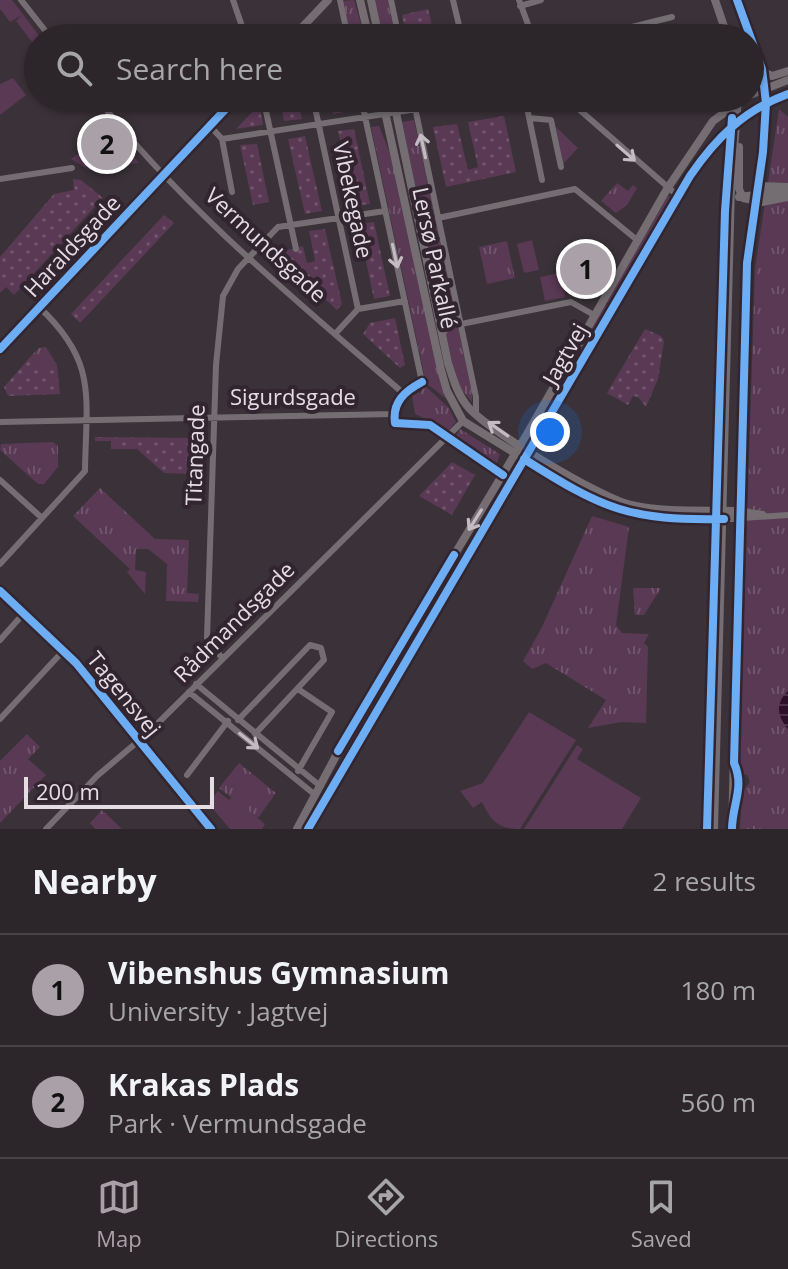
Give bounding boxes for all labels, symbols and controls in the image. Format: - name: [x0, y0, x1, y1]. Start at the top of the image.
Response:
- search box: [24, 24, 764, 112]
- icon: search: [52, 46, 96, 90]
- text: Search here: [116, 48, 283, 89]
- pin: 2: [81, 114, 133, 174]
- one-way arrow: [415, 134, 430, 159]
- street label: Vibekegade: [327, 139, 381, 261]
- one-way arrow: [615, 144, 635, 162]
- street label: Vermundsgade: [199, 180, 334, 308]
- street label: Lersø Parkallé: [406, 184, 466, 331]
- street label: Haraldsgade: [16, 188, 126, 303]
- pin: 1: [560, 239, 612, 299]
- one-way arrow: [388, 243, 403, 269]
- street label: Jagtvej: [533, 317, 594, 392]
- street label: Sigurdsgade: [230, 381, 356, 411]
- street label: Titangade: [177, 404, 211, 506]
- your location: [530, 412, 570, 452]
- one-way arrow: [488, 421, 510, 437]
- one-way arrow: [467, 508, 483, 531]
- street label: Rådmandsgade: [166, 554, 300, 688]
- street label: Tagensvej: [81, 644, 168, 742]
- one-way arrow: [238, 732, 259, 750]
- scale bar: [24, 773, 214, 809]
- text: 200 m: [36, 776, 100, 806]
- text: Nearby: [32, 858, 157, 904]
- text: 2 results: [653, 863, 756, 899]
- text: Vibenshus Gymnasium: [108, 952, 449, 993]
- text: 1: [51, 972, 65, 1008]
- text: 180 m: [681, 972, 756, 1008]
- text: University · Jagtvej: [108, 993, 328, 1029]
- text: Krakas Plads: [108, 1064, 299, 1105]
- text: 2: [51, 1084, 65, 1120]
- text: 560 m: [681, 1084, 756, 1120]
- text: Park · Vermundsgade: [108, 1105, 367, 1141]
- tab: Map: [96, 1175, 142, 1253]
- tab: Directions: [334, 1175, 438, 1253]
- tab: Saved: [631, 1175, 692, 1253]

